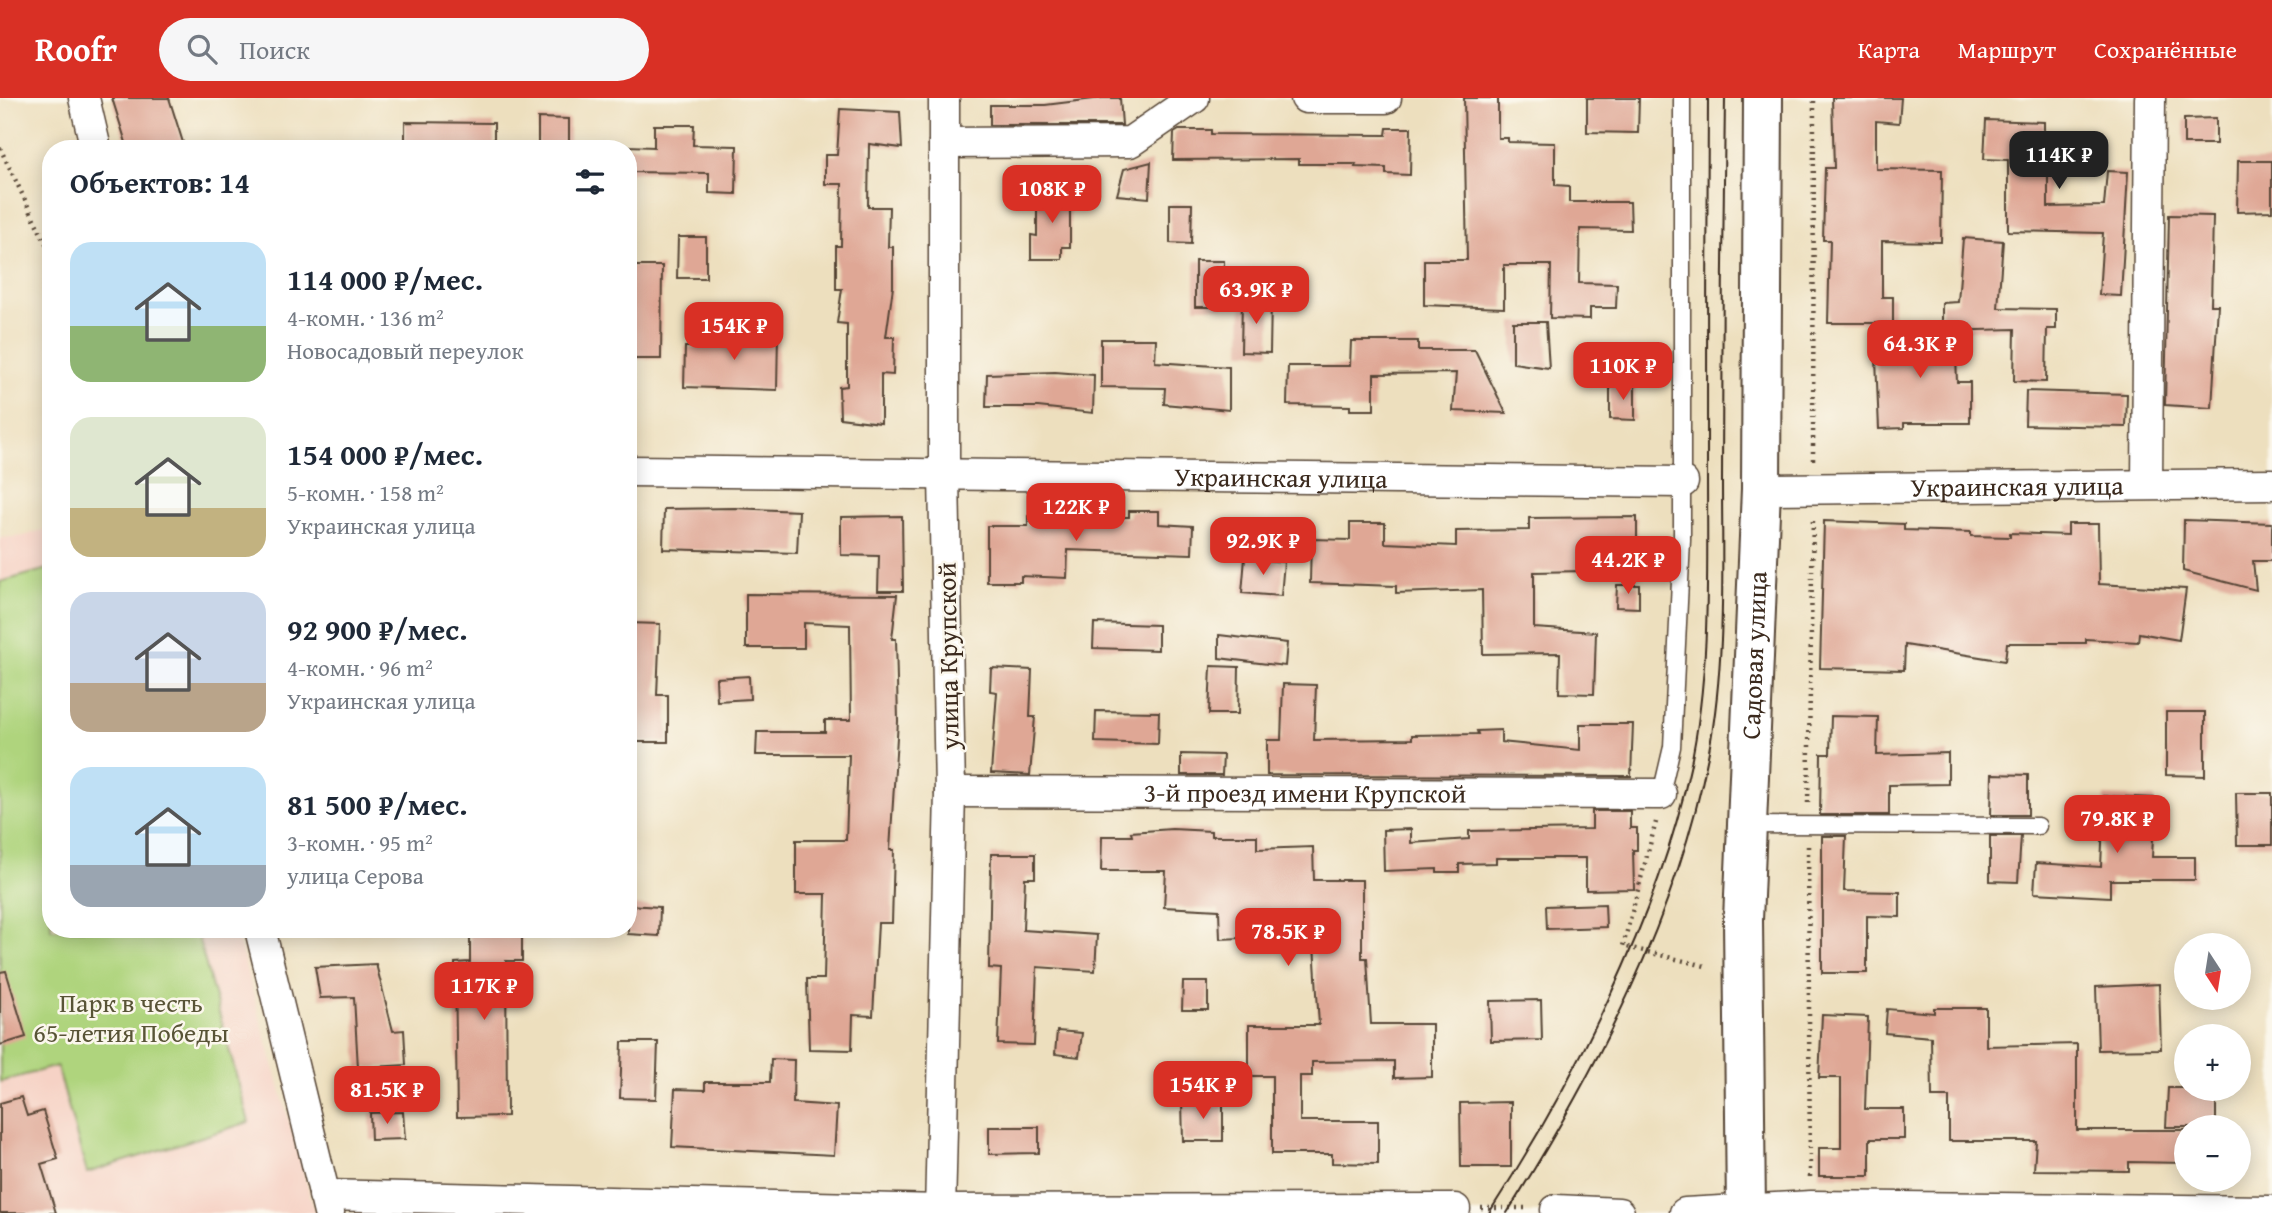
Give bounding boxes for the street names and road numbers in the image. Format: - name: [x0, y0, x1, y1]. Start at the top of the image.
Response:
- street label: Украинская улица: [1174, 457, 1388, 498]
- street label: Украинская улица: [1910, 465, 2124, 507]
- street label: улица Крупской: [926, 562, 969, 751]
- street label: Садовая улица: [1731, 570, 1777, 740]
- street label: 3-й проезд имени Крупской: [1144, 773, 1466, 812]

